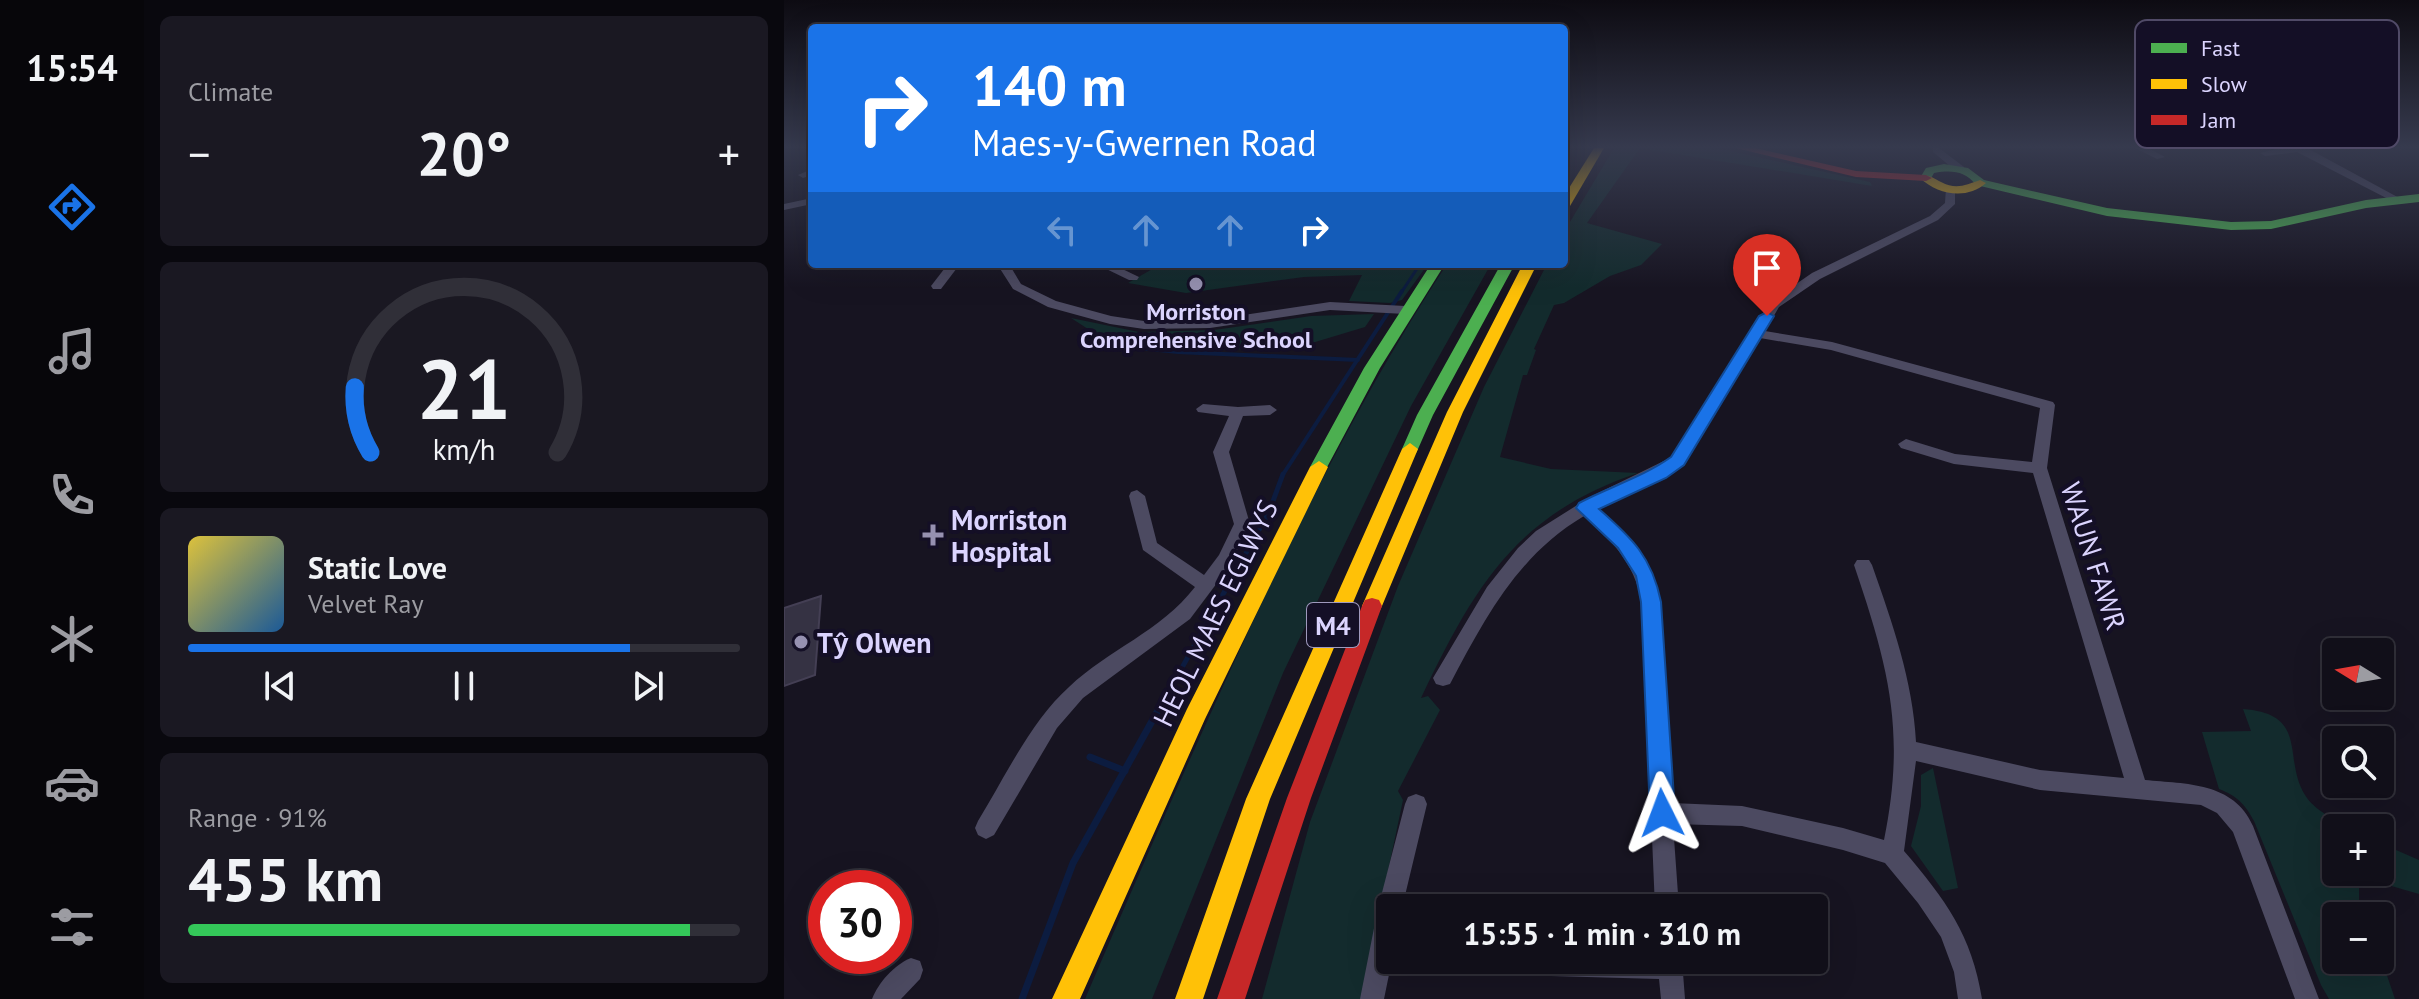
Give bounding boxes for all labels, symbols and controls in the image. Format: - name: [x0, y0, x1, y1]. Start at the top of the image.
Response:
- legend: [2135, 20, 2399, 148]
- text: Fast: [2201, 34, 2241, 62]
- text: 15:54: [26, 44, 118, 91]
- text: 140 m: [972, 49, 1127, 121]
- icon: right: [840, 56, 944, 160]
- text: Slow: [2201, 70, 2247, 98]
- text: Climate: [188, 75, 273, 108]
- text: Jam: [2200, 106, 2236, 134]
- text: 20°: [417, 114, 511, 192]
- text: Maes-y-Gwernen Road: [972, 119, 1317, 166]
- text: −: [188, 125, 210, 182]
- text: +: [718, 125, 740, 182]
- icon: directions: [44, 179, 100, 235]
- icon: left: [1040, 208, 1084, 252]
- icon: ahead: [1124, 208, 1168, 252]
- icon: ahead: [1208, 208, 1252, 252]
- icon: right: [1292, 208, 1336, 252]
- pin: [1733, 234, 1801, 316]
- icon: arrive: [1745, 246, 1789, 290]
- marker: Morriston Comprehensive School: [1187, 275, 1205, 293]
- place label: Morriston Comprehensive School: [1080, 296, 1313, 355]
- icon: music: [44, 323, 100, 379]
- text: 21: [417, 333, 511, 441]
- text: km/h: [433, 431, 495, 468]
- icon: phone: [44, 467, 100, 523]
- street label: WAUN FAWR: [2053, 477, 2135, 635]
- street label: HEOL MAES EGLWYS: [1144, 493, 1286, 733]
- place label: Morriston Hospital: [951, 501, 1067, 570]
- marker: Morriston Hospital: [922, 524, 944, 546]
- text: Static Love: [308, 548, 447, 587]
- text: Velvet Ray: [308, 587, 424, 620]
- road number: M4: [1307, 603, 1359, 647]
- icon: climate: [44, 611, 100, 667]
- place label: Tŷ Olwen: [817, 624, 932, 661]
- marker: Tŷ Olwen: [792, 633, 810, 651]
- north arrow: [2322, 638, 2394, 710]
- map controls: [2322, 638, 2394, 974]
- icon: previous: [258, 664, 302, 708]
- icon: pause: [442, 664, 486, 708]
- icon: next: [626, 664, 670, 708]
- button: search: [2322, 726, 2394, 798]
- icon: car: [44, 755, 100, 811]
- position arrow: [1620, 771, 1704, 855]
- text: Range · 91%: [188, 801, 327, 834]
- button: +: [2322, 814, 2394, 886]
- text: 455 km: [188, 840, 383, 918]
- speed limit sign: 30: [808, 870, 912, 974]
- icon: filters: [44, 899, 100, 955]
- button: −: [2322, 902, 2394, 974]
- text: 15:55 · 1 min · 310 m: [1463, 914, 1741, 953]

